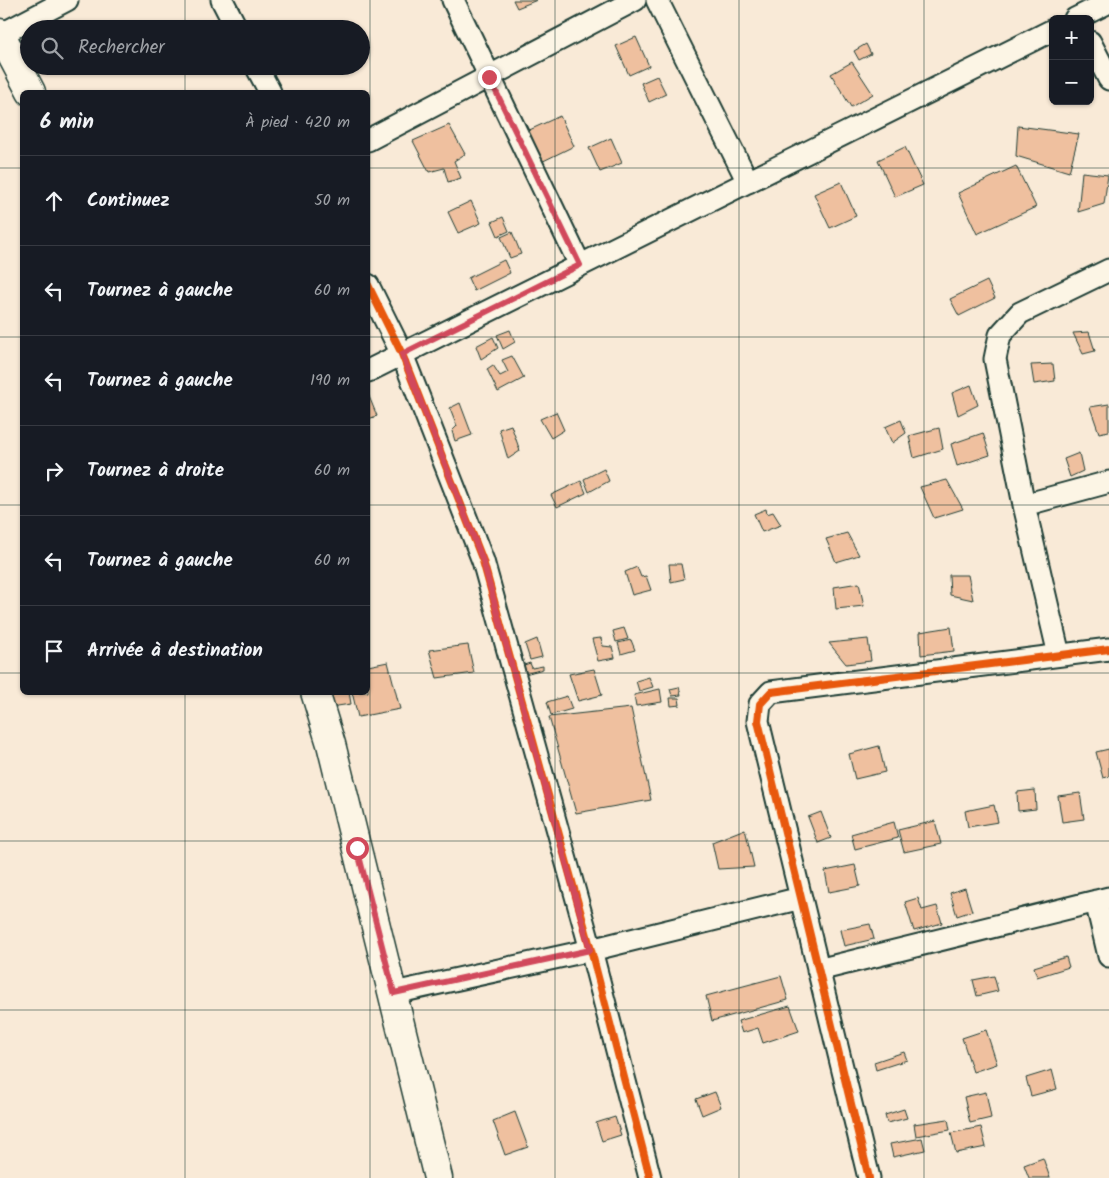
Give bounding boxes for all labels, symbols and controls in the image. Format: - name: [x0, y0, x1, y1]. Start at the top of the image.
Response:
- map controls: [1049, 15, 1094, 105]
- button: +: [1049, 15, 1094, 60]
- search box: [20, 20, 370, 75]
- text: Rechercher: [78, 33, 165, 63]
- icon: search: [38, 34, 66, 62]
- button: −: [1049, 60, 1094, 105]
- route end: [478, 66, 501, 89]
- text: 6 min: [40, 106, 94, 139]
- text: À pied · 420 m: [245, 110, 350, 135]
- text: Continuez: [87, 186, 170, 216]
- icon: ahead: [40, 187, 68, 215]
- text: 50 m: [314, 188, 350, 213]
- text: Tournez à gauche: [87, 276, 233, 306]
- icon: left: [40, 277, 68, 305]
- text: 60 m: [314, 278, 350, 303]
- text: Tournez à gauche: [87, 366, 233, 396]
- icon: left: [40, 367, 68, 395]
- text: 190 m: [310, 368, 350, 393]
- text: Tournez à droite: [87, 456, 224, 486]
- icon: right: [40, 457, 68, 485]
- text: 60 m: [314, 458, 350, 483]
- text: Tournez à gauche: [87, 546, 233, 576]
- icon: left: [40, 547, 68, 575]
- text: 60 m: [314, 548, 350, 573]
- text: Arrivée à destination: [87, 636, 263, 666]
- icon: arrive: [40, 637, 68, 665]
- route start: [346, 837, 369, 860]

